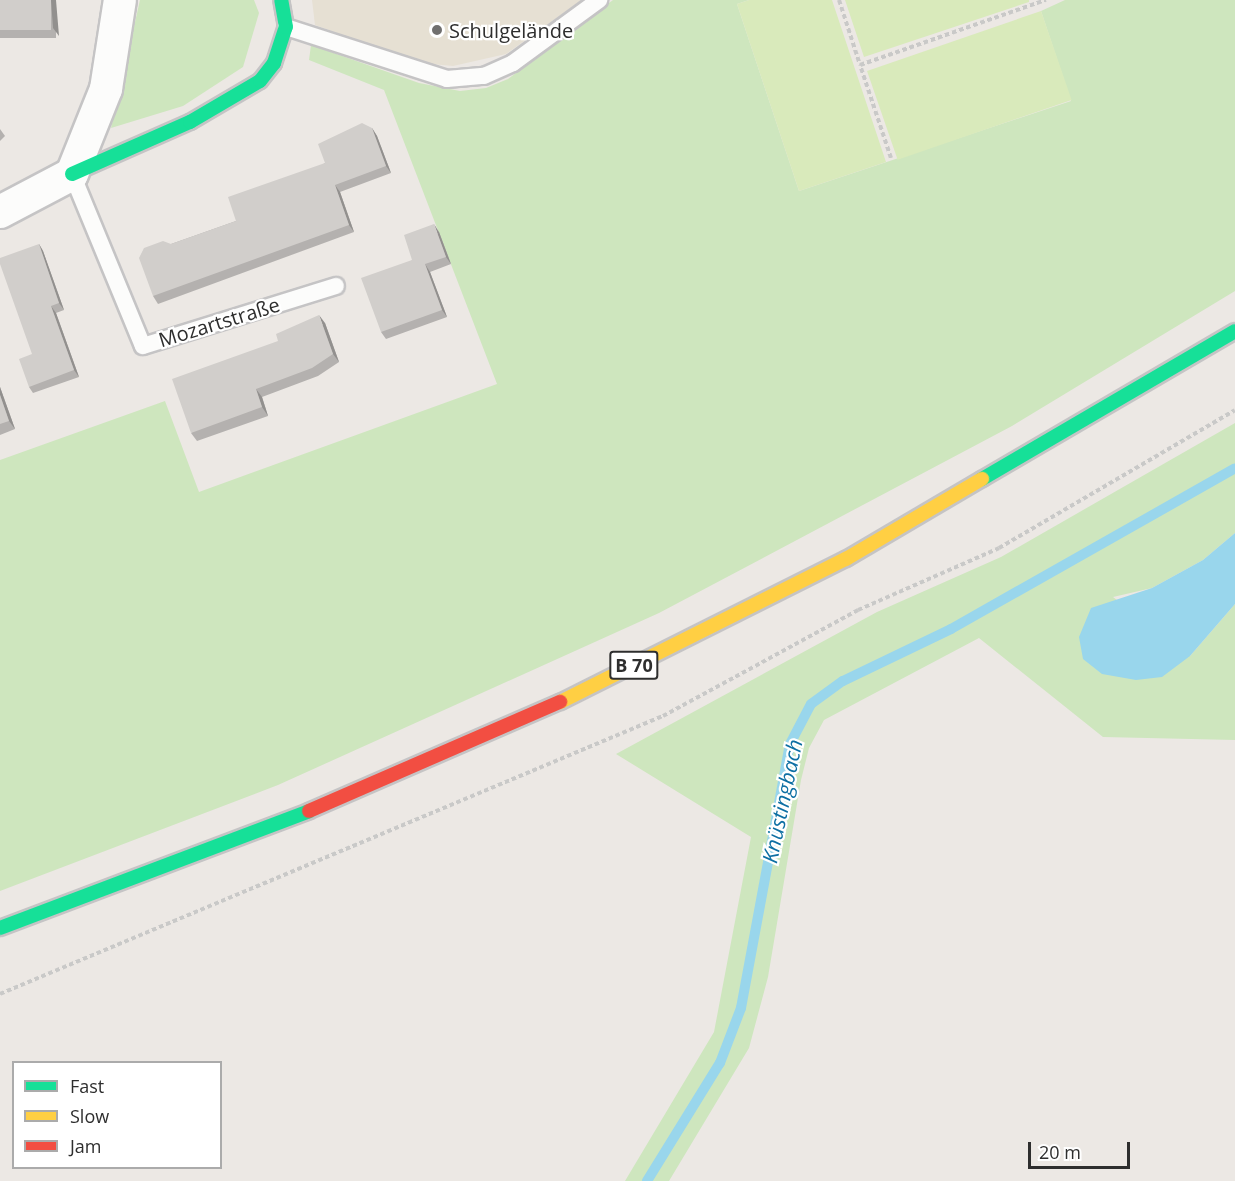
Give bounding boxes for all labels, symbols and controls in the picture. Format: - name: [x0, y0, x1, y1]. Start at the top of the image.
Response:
- place label: Schulgelände: [449, 18, 573, 42]
- marker: Schulgelände: [430, 23, 444, 37]
- street label: Mozartstraße: [156, 292, 282, 352]
- road number: B 70: [608, 650, 660, 680]
- water label: Knüstingbach: [757, 737, 807, 865]
- legend: [12, 1061, 222, 1169]
- text: Fast: [70, 1074, 104, 1098]
- text: Slow: [70, 1104, 109, 1128]
- scale bar: [1031, 1130, 1133, 1168]
- text: Jam: [70, 1134, 102, 1158]
- text: 20 m: [1039, 1140, 1081, 1164]

